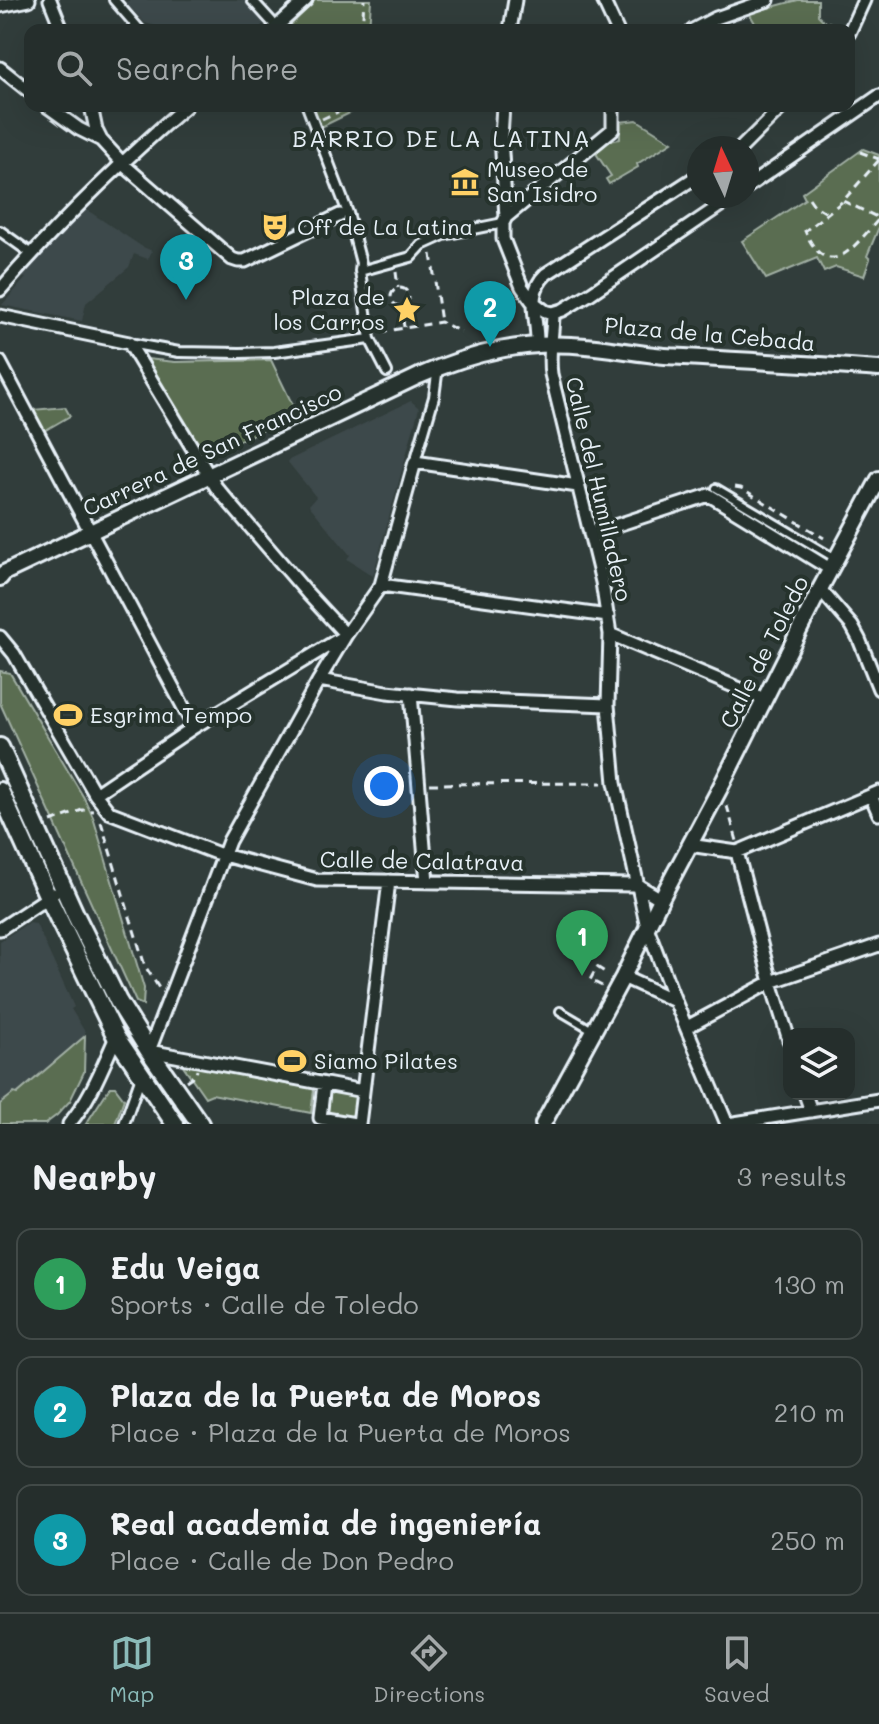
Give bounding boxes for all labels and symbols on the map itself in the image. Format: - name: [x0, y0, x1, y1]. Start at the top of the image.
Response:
- district label: BARRIO DE LA LATINA: [292, 122, 592, 153]
- north arrow: [687, 136, 759, 208]
- place label: Museo de San Isidro: [487, 154, 597, 208]
- museum icon: Museo de San Isidro: [450, 167, 480, 197]
- theatre icon: Off de La Latina: [260, 212, 290, 242]
- place label: Off de La Latina: [297, 212, 473, 241]
- pin: 3: [160, 234, 212, 300]
- pin: 2: [464, 281, 516, 347]
- place label: Plaza de los Carros: [273, 282, 385, 336]
- place icon: Plaza de los Carros: [392, 295, 422, 325]
- street label: Plaza de la Cebada: [604, 310, 817, 357]
- street label: Calle del Humilladero: [560, 374, 639, 604]
- street label: Carrera de San Francisco: [78, 377, 346, 522]
- street label: Calle de Toledo: [713, 571, 814, 733]
- sports icon: Esgrima Tempo: [53, 700, 83, 730]
- place label: Esgrima Tempo: [90, 700, 252, 729]
- your location: [364, 766, 404, 806]
- street label: Calle de Calatrava: [320, 844, 524, 877]
- pin: 1: [556, 910, 608, 976]
- sports icon: Siamo Pilates: [277, 1046, 307, 1076]
- place label: Siamo Pilates: [314, 1046, 458, 1075]

